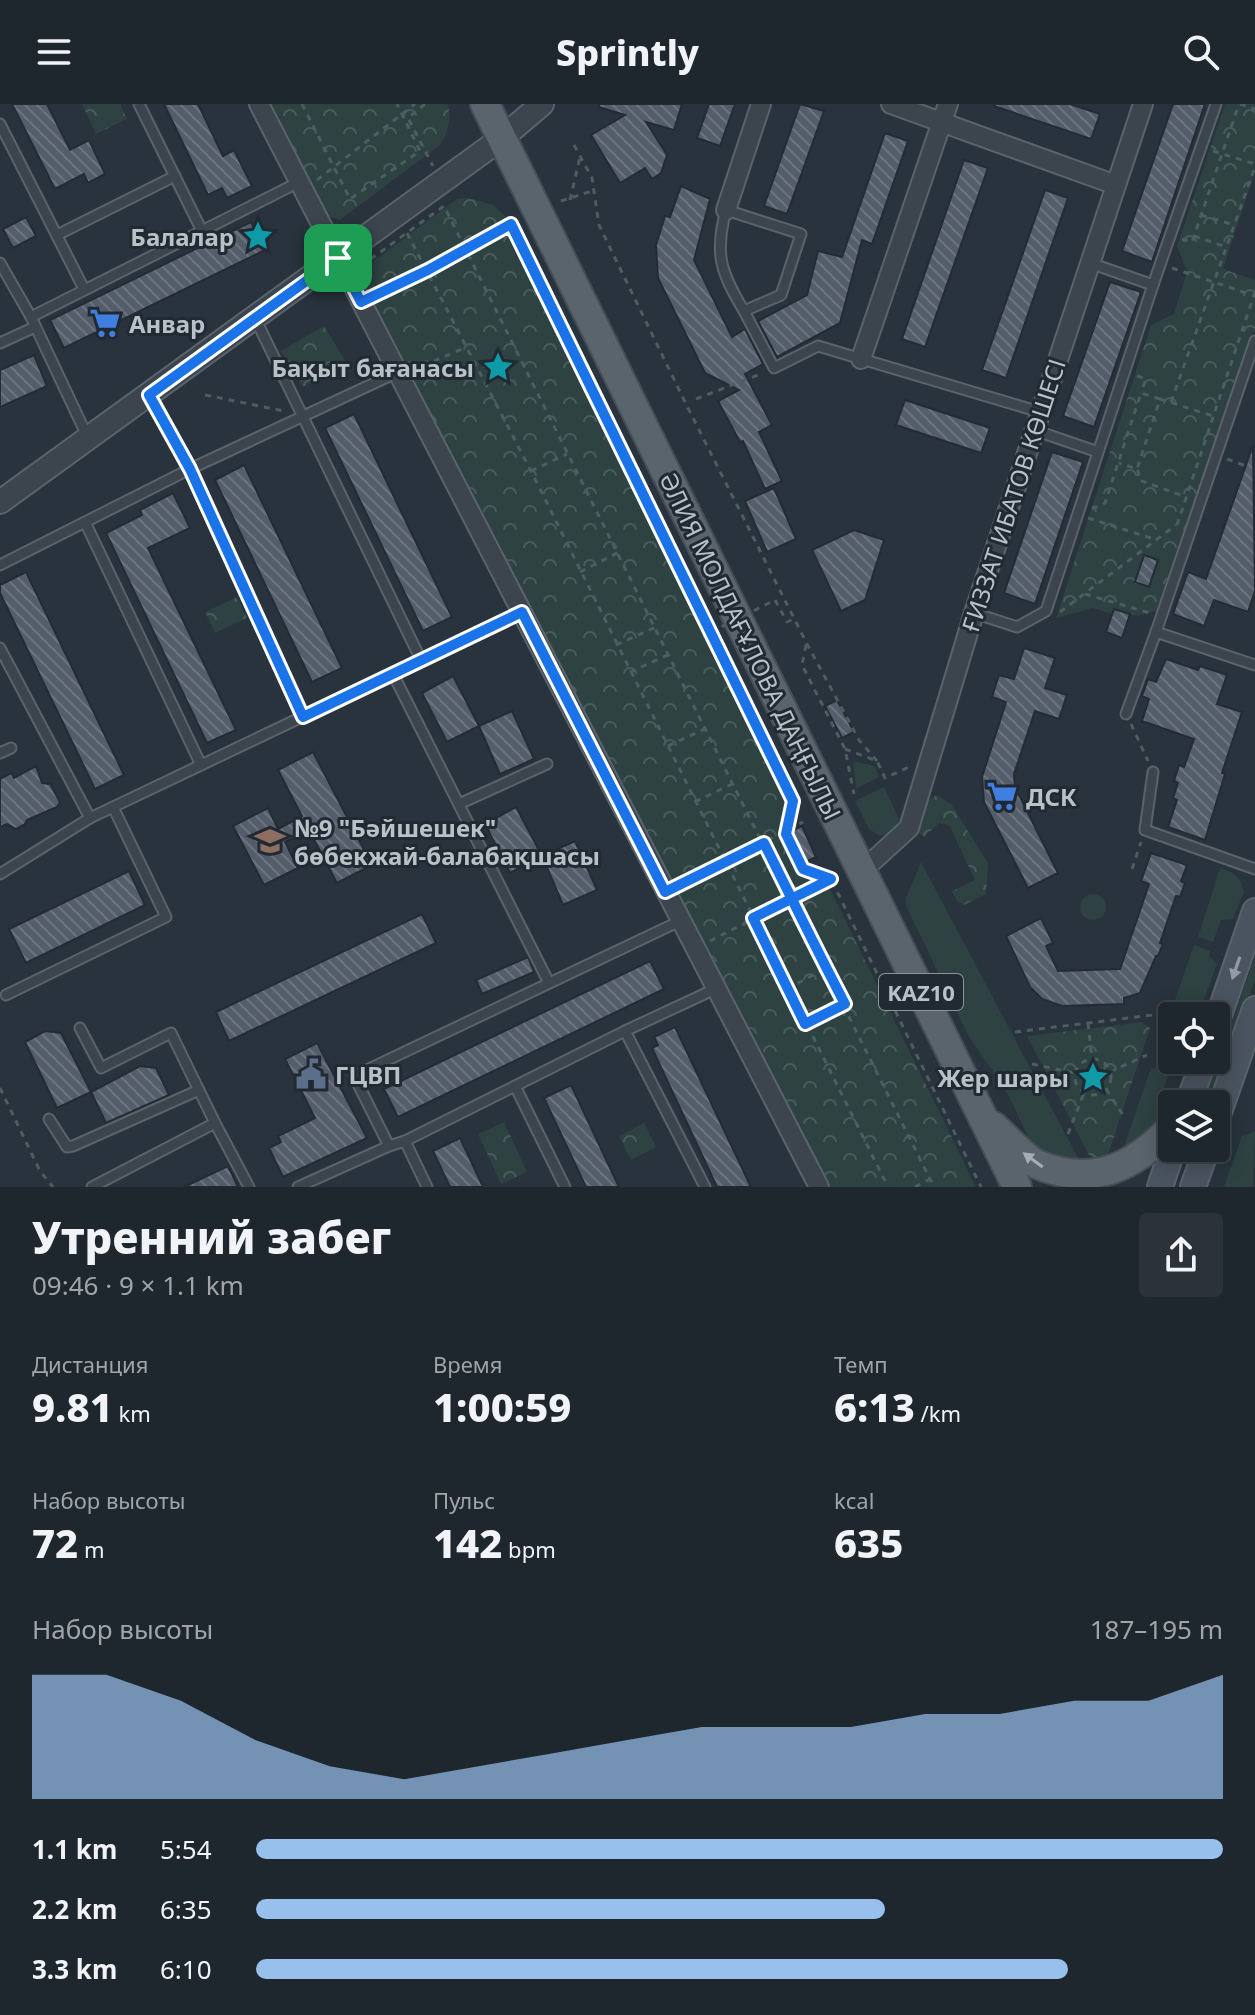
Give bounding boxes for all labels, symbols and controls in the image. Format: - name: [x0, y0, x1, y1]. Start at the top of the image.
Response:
- text: Sprintly: [556, 28, 699, 77]
- icon: menu: [32, 30, 76, 74]
- icon: search: [1179, 30, 1223, 74]
- place icon: Балалар: [241, 219, 275, 253]
- place label: Балалар: [130, 220, 234, 253]
- pin: [304, 224, 372, 292]
- icon: arrive: [316, 236, 360, 280]
- supermarket icon: Анвар: [88, 306, 122, 340]
- place label: Анвар: [129, 307, 205, 340]
- place icon: Бақыт бағанасы: [481, 350, 515, 384]
- place label: Бақыт бағанасы: [271, 351, 474, 384]
- street label: ҒИЗЗАТ ИБАТОВ КӨШЕСІ: [953, 354, 1073, 636]
- street label: ӘЛИЯ МОЛДАҒҰЛОВА ДАҢҒЫЛЫ: [652, 467, 850, 825]
- supermarket icon: ДСК: [985, 779, 1019, 813]
- place label: ДСК: [1026, 780, 1077, 813]
- place label: №9 "Бәйшешек" бөбекжай-балабақшасы: [294, 811, 600, 872]
- school or university icon: №9 "Бәйшешек" бөбекжай-балабақшасы: [253, 824, 287, 858]
- one-way arrow: [1229, 956, 1241, 980]
- road number: KAZ10: [879, 974, 963, 1010]
- map controls: [1158, 1002, 1230, 1162]
- button: locate: [1158, 1002, 1230, 1074]
- public building icon: ГЦВП: [294, 1057, 328, 1091]
- place label: ГЦВП: [335, 1058, 401, 1091]
- place icon: Жер шары: [1076, 1060, 1110, 1094]
- place label: Жер шары: [937, 1061, 1069, 1094]
- button: layers: [1158, 1090, 1230, 1162]
- one-way arrow: [1023, 1153, 1044, 1168]
- text: Утренний забег: [32, 1207, 391, 1267]
- button: share: [1139, 1213, 1223, 1297]
- text: 09:46 · 9 × 1.1 km: [32, 1267, 244, 1303]
- text: Дистанция: [32, 1349, 148, 1379]
- text: Время: [433, 1349, 502, 1379]
- text: Темп: [834, 1349, 888, 1379]
- text: 9.81: [32, 1379, 113, 1434]
- text: 1:00:59: [433, 1379, 571, 1434]
- text: 6:13: [834, 1379, 915, 1434]
- text: km: [113, 1398, 151, 1428]
- text: /km: [915, 1398, 961, 1428]
- text: Набор высоты: [32, 1485, 185, 1515]
- text: Пульс: [433, 1485, 495, 1515]
- text: kcal: [834, 1485, 874, 1515]
- text: 72: [32, 1515, 78, 1570]
- text: 142: [433, 1515, 502, 1570]
- text: 635: [834, 1515, 903, 1570]
- text: m: [78, 1534, 105, 1564]
- text: bpm: [502, 1534, 556, 1564]
- text: Набор высоты: [32, 1611, 213, 1647]
- text: 187–195 m: [1090, 1611, 1223, 1647]
- text: 1.1 km: [32, 1831, 117, 1867]
- text: 5:54: [160, 1831, 212, 1867]
- text: 2.2 km: [32, 1891, 117, 1927]
- text: 6:35: [160, 1891, 212, 1927]
- text: 3.3 km: [32, 1951, 117, 1987]
- text: 6:10: [160, 1951, 212, 1987]

